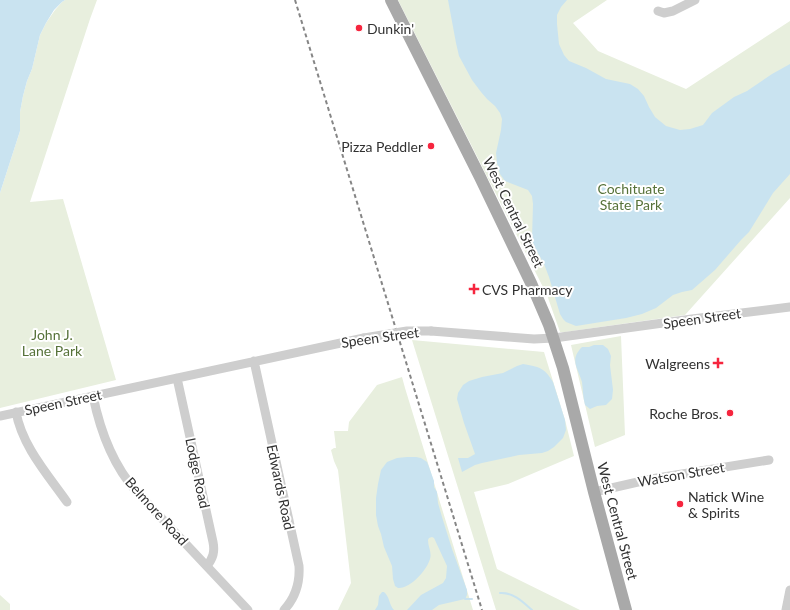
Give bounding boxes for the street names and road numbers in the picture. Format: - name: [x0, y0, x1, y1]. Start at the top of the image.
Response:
- street label: West Central Street: [480, 154, 548, 270]
- street label: Speen Street: [662, 304, 742, 332]
- street label: Speen Street: [340, 323, 420, 351]
- street label: Speen Street: [23, 386, 103, 418]
- street label: Lodge Road: [182, 436, 214, 510]
- street label: Edwards Road: [264, 443, 298, 531]
- street label: Watson Street: [636, 458, 726, 490]
- street label: West Central Street: [594, 460, 642, 582]
- street label: Belmore Road: [122, 473, 192, 549]

